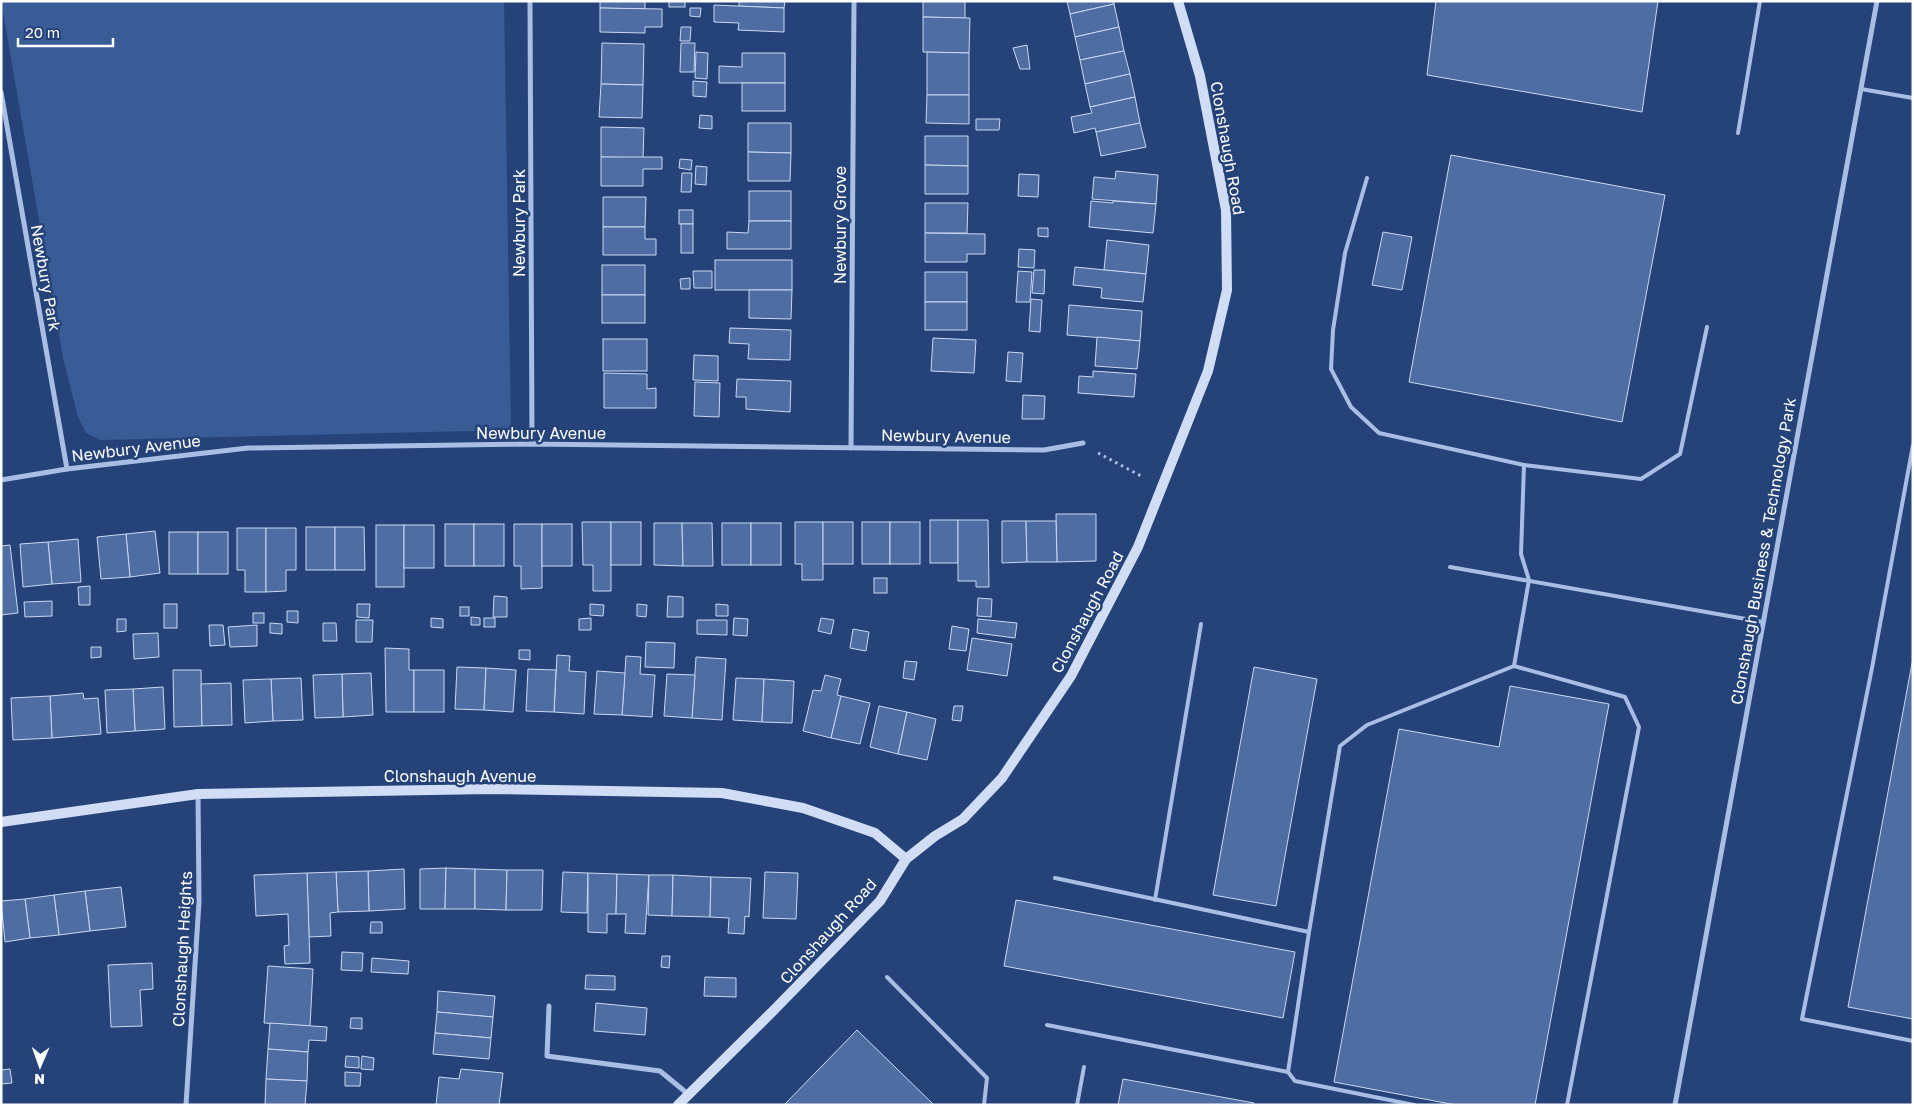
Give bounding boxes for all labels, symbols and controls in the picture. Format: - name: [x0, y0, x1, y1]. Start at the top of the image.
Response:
- scale bar: [18, 15, 112, 47]
- text: 20 m: [25, 23, 60, 41]
- street label: Clonshaugh Road: [1206, 80, 1250, 216]
- street label: Newbury Grove: [830, 166, 850, 284]
- street label: Newbury Park: [509, 169, 529, 277]
- street label: Newbury Park: [27, 223, 65, 333]
- street label: Clonshaugh Business & Technology Park: [1726, 396, 1800, 706]
- street label: Newbury Avenue: [476, 423, 606, 443]
- street label: Newbury Avenue: [881, 425, 1011, 447]
- street label: Newbury Avenue: [70, 430, 202, 466]
- street label: Clonshaugh Road: [1046, 548, 1128, 676]
- street label: Clonshaugh Avenue: [384, 766, 536, 786]
- street label: Clonshaugh Heights: [168, 871, 196, 1027]
- street label: Clonshaugh Road: [775, 874, 881, 988]
- north arrow: [15, 1041, 65, 1091]
- text: N: [34, 1071, 45, 1088]

